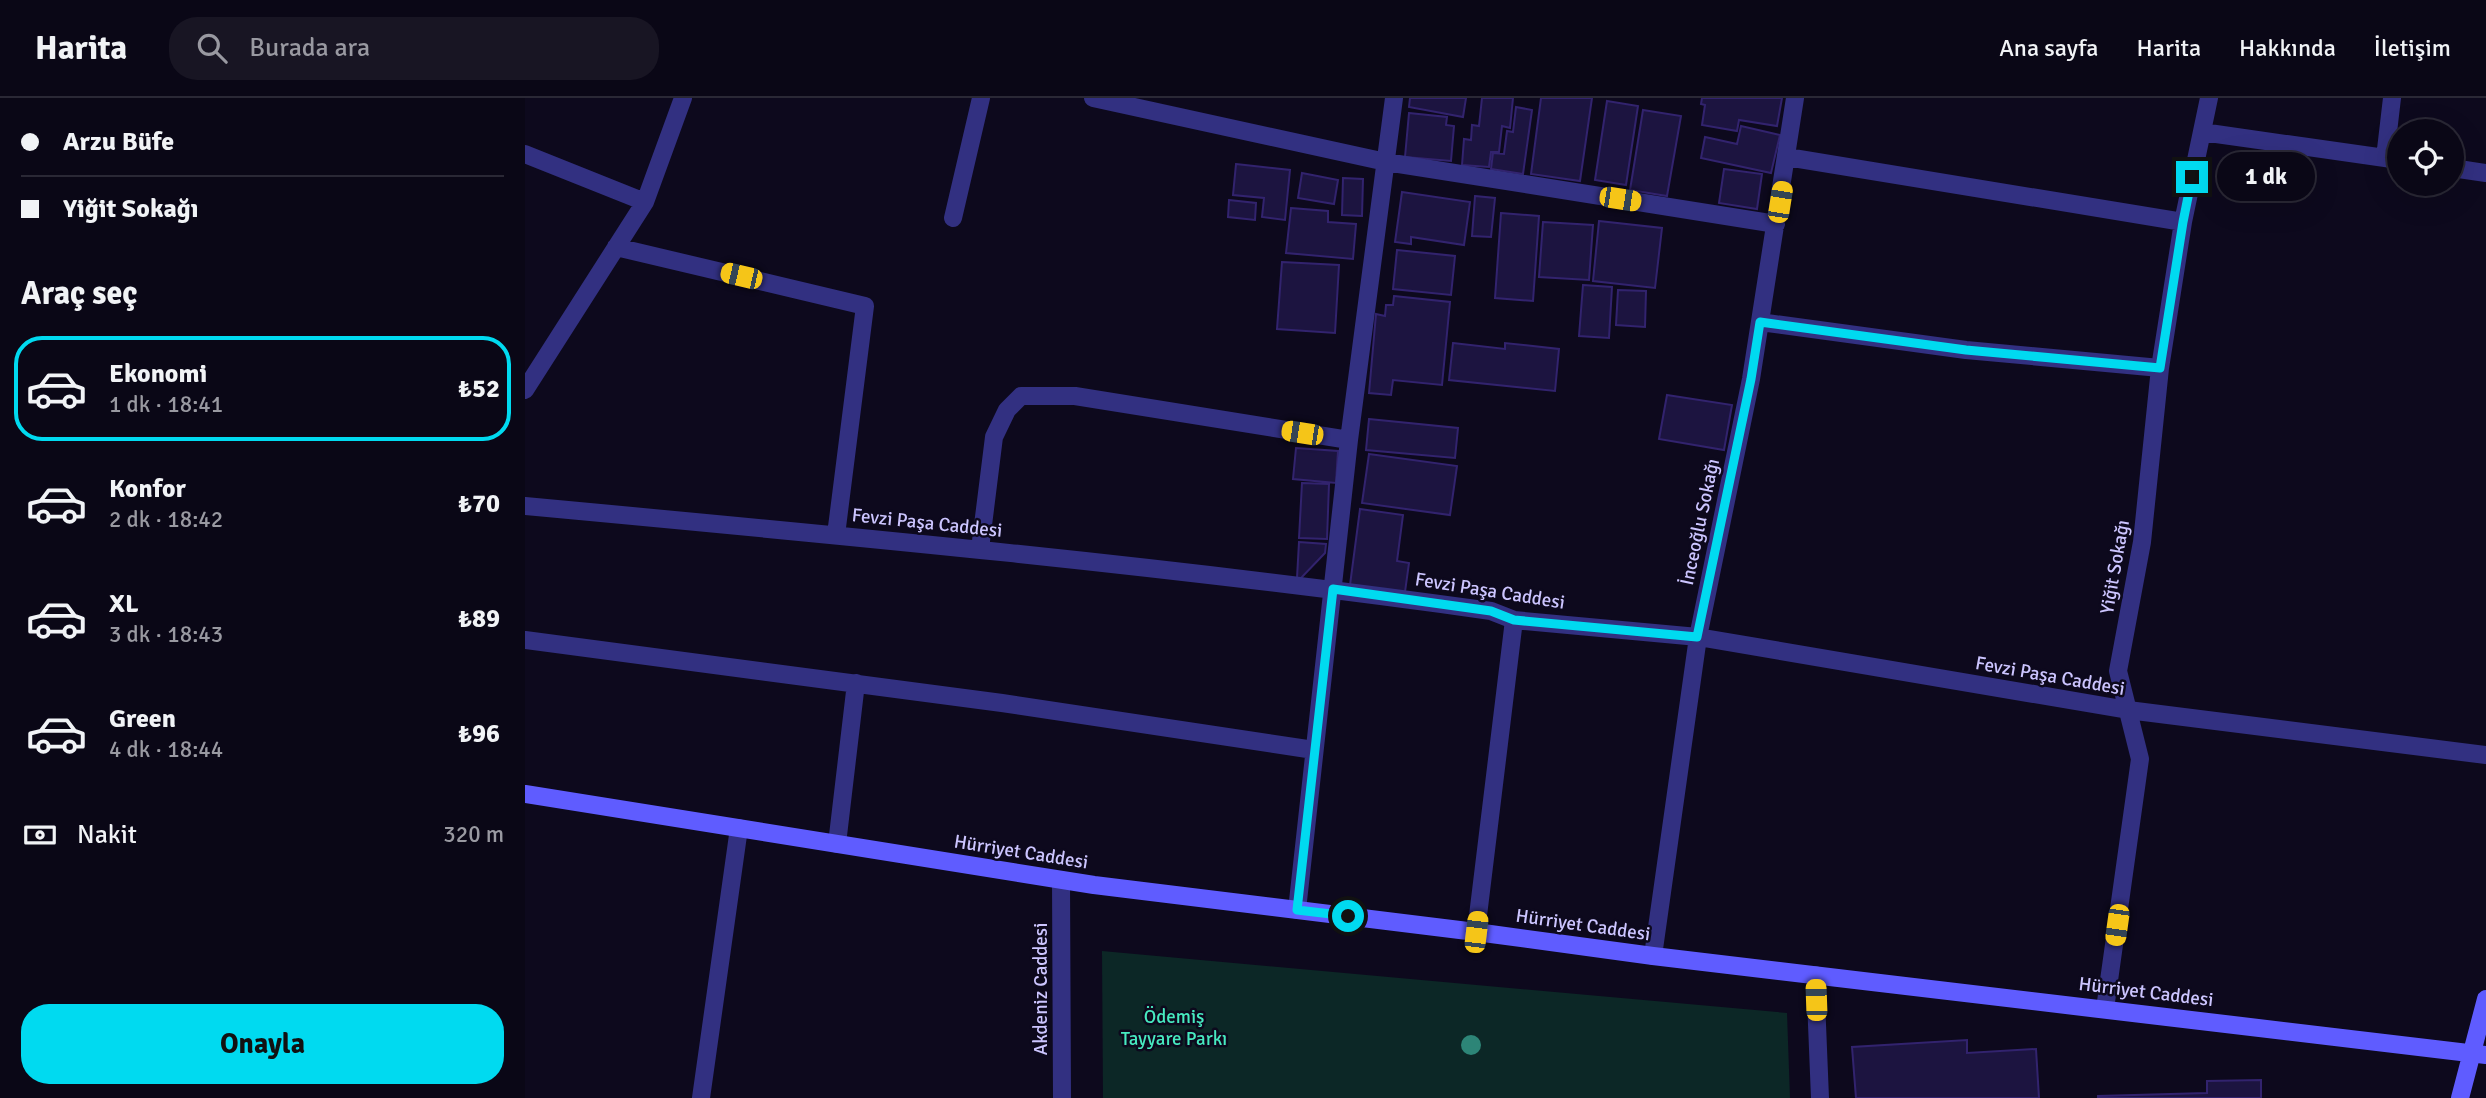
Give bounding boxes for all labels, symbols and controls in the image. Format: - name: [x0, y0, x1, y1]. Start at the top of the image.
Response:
- search box: [169, 17, 659, 80]
- text: Harita: [35, 28, 127, 69]
- icon: search: [193, 29, 231, 67]
- text: Burada ara: [249, 32, 370, 64]
- text: Ana sayfa: [1999, 33, 2099, 63]
- text: Harita: [2137, 33, 2201, 63]
- text: Hakkında: [2239, 33, 2336, 63]
- text: İletişim: [2374, 33, 2451, 63]
- map controls: [2387, 119, 2464, 196]
- button: locate: [2387, 119, 2464, 196]
- text: Arzu Büfe: [63, 126, 174, 158]
- callout: 1 dk: [2217, 153, 2315, 202]
- route end: [2176, 161, 2208, 193]
- text: 1 dk: [2245, 162, 2287, 191]
- car: [1767, 180, 1794, 224]
- car: [1598, 185, 1643, 213]
- text: Yiğit Sokağı: [63, 193, 198, 225]
- car: [719, 261, 764, 291]
- text: Araç seç: [21, 274, 138, 313]
- icon: car: [25, 357, 88, 420]
- text: Ekonomi: [109, 358, 207, 390]
- text: ₺52: [458, 373, 500, 405]
- text: 1 dk · 18:41: [109, 390, 223, 419]
- car: [1280, 419, 1325, 447]
- street label: İnceoğlu Sokağı: [1675, 456, 1725, 588]
- icon: car: [25, 472, 88, 535]
- text: Konfor: [109, 473, 186, 505]
- text: ₺70: [458, 488, 500, 520]
- street label: Fevzi Paşa Caddesi: [851, 503, 1003, 543]
- text: 2 dk · 18:42: [109, 505, 223, 534]
- street label: Yiğit Sokağı: [2095, 518, 2135, 616]
- street label: Fevzi Paşa Caddesi: [1413, 567, 1567, 615]
- icon: car: [25, 587, 88, 650]
- text: XL: [109, 588, 139, 620]
- text: ₺89: [458, 603, 500, 635]
- text: 3 dk · 18:43: [109, 620, 223, 649]
- street label: Fevzi Paşa Caddesi: [1973, 651, 2127, 701]
- icon: car: [25, 702, 88, 765]
- text: Green: [109, 703, 176, 735]
- text: ₺96: [458, 718, 500, 750]
- text: 4 dk · 18:44: [109, 735, 223, 764]
- icon: cash: [21, 816, 59, 854]
- text: Nakit: [77, 819, 137, 851]
- text: 320 m: [443, 820, 504, 849]
- street label: Hürriyet Caddesi: [952, 830, 1090, 874]
- route start: [1332, 900, 1364, 932]
- car: [2104, 903, 2131, 947]
- street label: Hürriyet Caddesi: [1514, 904, 1652, 946]
- car: [1464, 910, 1489, 954]
- street label: Akdeniz Caddesi: [1029, 923, 1053, 1055]
- street label: Hürriyet Caddesi: [2077, 972, 2215, 1012]
- car: [1805, 979, 1828, 1021]
- button: Onayla: [21, 1004, 504, 1084]
- park label: Ödemiş Tayyare Parkı: [1121, 1005, 1227, 1051]

